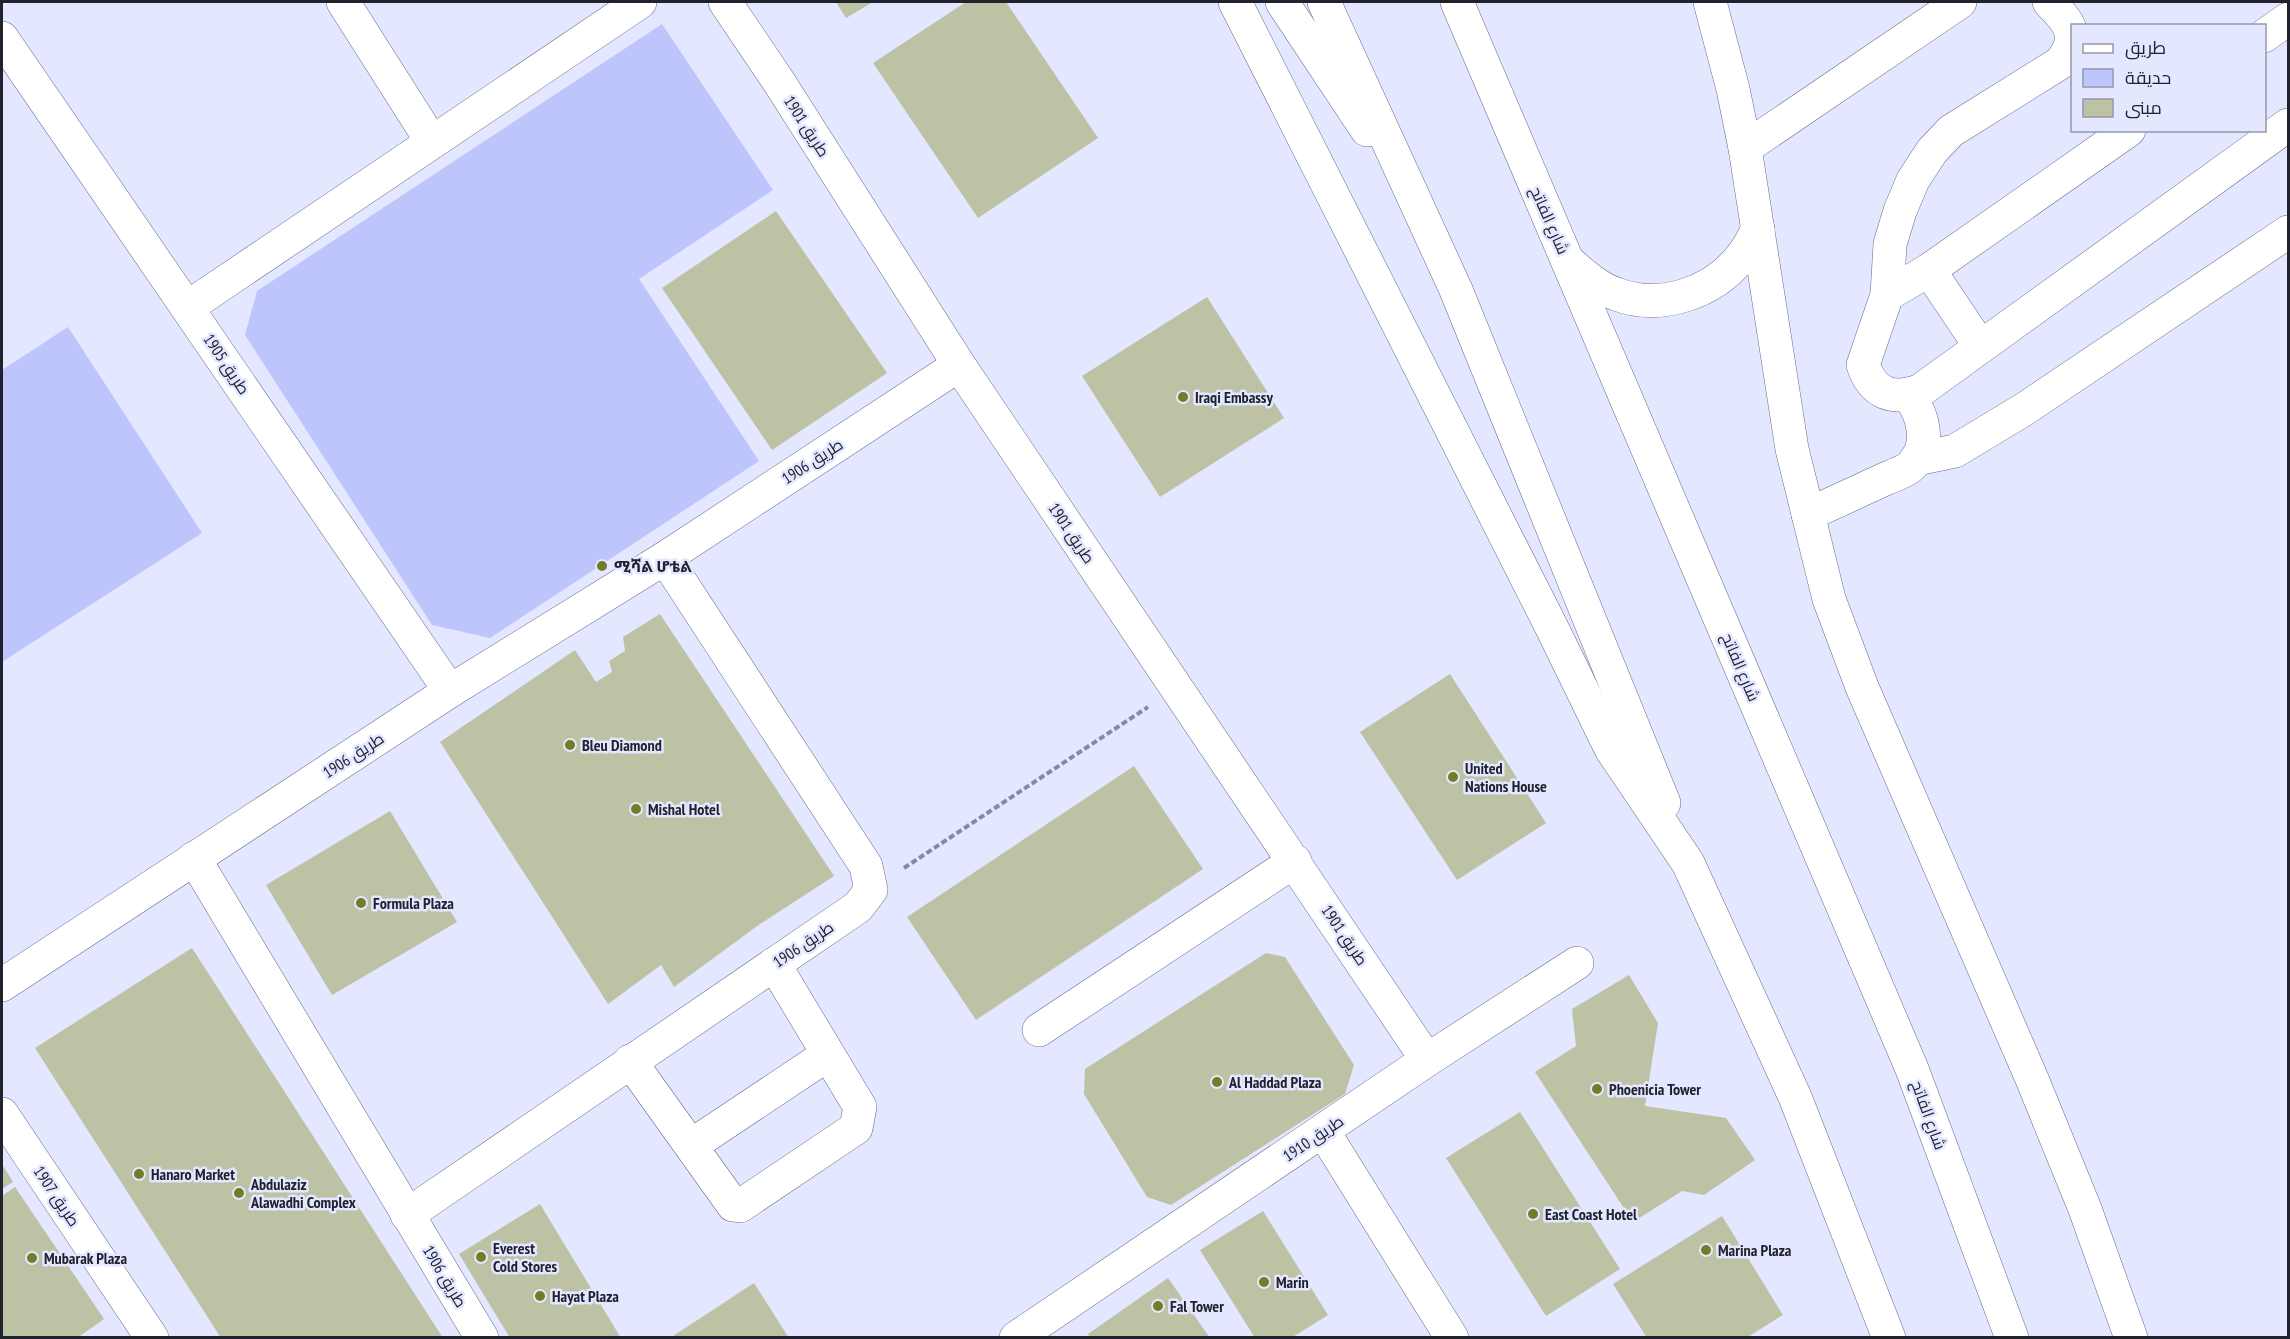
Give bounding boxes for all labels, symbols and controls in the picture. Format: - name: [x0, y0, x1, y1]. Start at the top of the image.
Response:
- legend: [2071, 24, 2266, 132]
- text: طريق: [2125, 36, 2166, 60]
- text: حديقة: [2125, 66, 2171, 89]
- street label: طريق 1901: [779, 92, 834, 161]
- text: مبنى: [2125, 96, 2162, 119]
- street label: شارع الفاتح: [1524, 183, 1574, 258]
- street label: طريق 1905: [199, 330, 255, 399]
- place label: Iraqi Embassy: [1195, 387, 1273, 407]
- marker: Iraqi Embassy: [1176, 390, 1190, 404]
- street label: طريق 1906: [778, 434, 847, 489]
- street label: طريق 1901: [1044, 499, 1100, 568]
- place label: ሚሻል ሆቴል: [614, 556, 692, 576]
- marker: ሚሻል ሆቴል: [595, 559, 609, 573]
- street label: شارع الفاتح: [1716, 630, 1764, 705]
- street label: طريق 1906: [319, 728, 388, 783]
- place label: Bleu Diamond: [582, 735, 662, 755]
- marker: Bleu Diamond: [563, 738, 577, 752]
- place label: United Nations House: [1465, 758, 1547, 796]
- marker: United Nations House: [1446, 770, 1460, 784]
- place label: Mishal Hotel: [648, 799, 720, 819]
- marker: Mishal Hotel: [629, 802, 643, 816]
- place label: Formula Plaza: [373, 893, 454, 913]
- marker: Formula Plaza: [354, 896, 368, 910]
- street label: طريق 1901: [1317, 901, 1373, 970]
- street label: طريق 1906: [769, 916, 838, 972]
- place label: Al Haddad Plaza: [1228, 1072, 1322, 1092]
- marker: Al Haddad Plaza: [1210, 1075, 1224, 1089]
- street label: شارع الفاتح: [1905, 1078, 1951, 1153]
- place label: Phoenicia Tower: [1609, 1079, 1701, 1099]
- marker: Phoenicia Tower: [1590, 1082, 1604, 1096]
- street label: طريق 1910: [1279, 1110, 1348, 1166]
- street label: طريق 1907: [29, 1162, 85, 1231]
- place label: Hanaro Market: [151, 1164, 235, 1184]
- marker: Hanaro Market: [132, 1167, 146, 1181]
- place label: Abdulaziz Alawadhi Complex: [250, 1174, 356, 1212]
- marker: Abdulaziz Alawadhi Complex: [232, 1186, 246, 1200]
- place label: East Coast Hotel: [1545, 1204, 1637, 1224]
- marker: East Coast Hotel: [1526, 1207, 1540, 1221]
- place label: Everest Cold Stores: [493, 1238, 558, 1276]
- place label: Marina Plaza: [1718, 1240, 1792, 1260]
- street label: طريق 1906: [418, 1241, 471, 1311]
- marker: Marina Plaza: [1699, 1243, 1713, 1257]
- place label: Mubarak Plaza: [44, 1248, 127, 1268]
- marker: Everest Cold Stores: [474, 1250, 488, 1264]
- marker: Mubarak Plaza: [25, 1251, 39, 1265]
- place label: Marin: [1276, 1272, 1309, 1292]
- marker: Marin: [1257, 1275, 1271, 1289]
- place label: Hayat Plaza: [552, 1286, 619, 1306]
- marker: Hayat Plaza: [533, 1289, 547, 1303]
- place label: Fal Tower: [1170, 1296, 1224, 1316]
- marker: Fal Tower: [1151, 1299, 1165, 1313]

